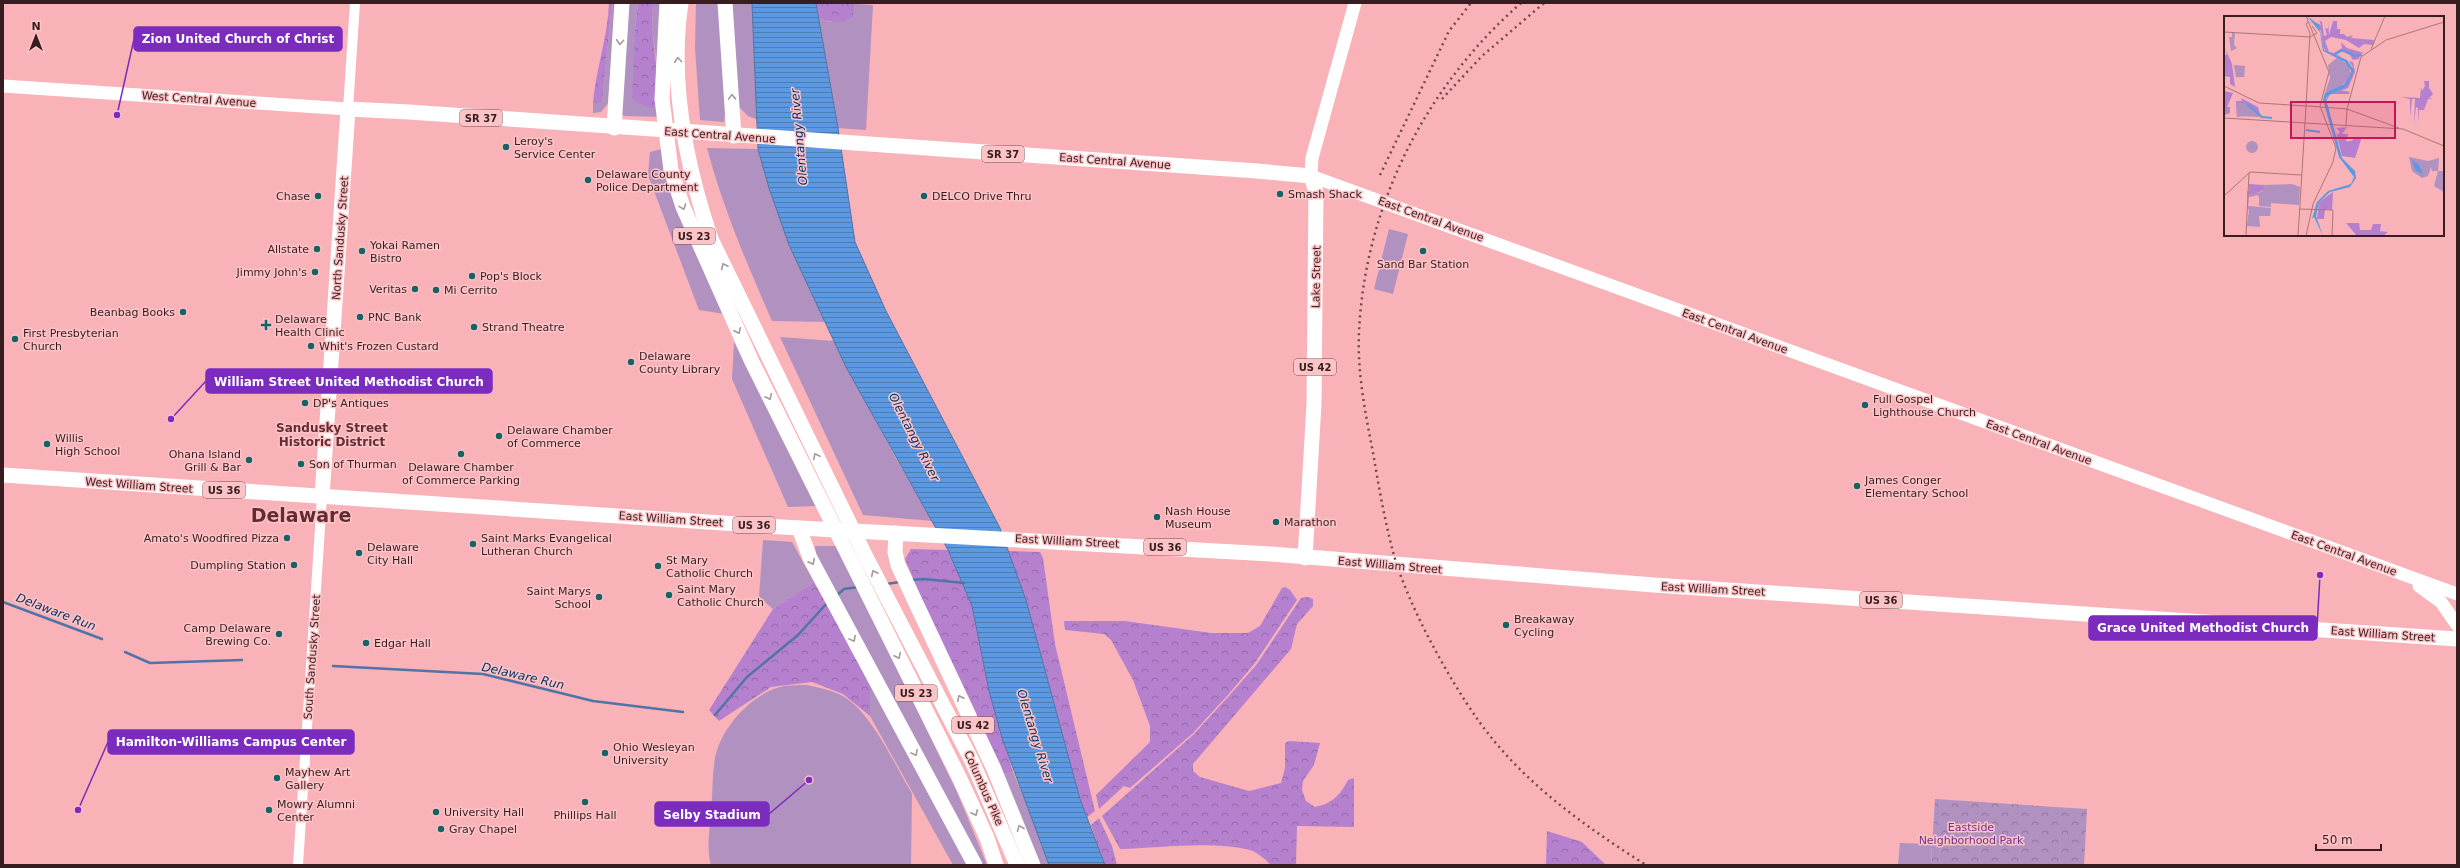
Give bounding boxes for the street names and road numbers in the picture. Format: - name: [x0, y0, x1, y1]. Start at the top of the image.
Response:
- street label: West Central Avenue: [141, 89, 257, 110]
- road number: SR 37: [460, 110, 502, 126]
- street label: East Central Avenue: [664, 125, 776, 146]
- road number: SR 37: [982, 146, 1024, 162]
- street label: East Central Avenue: [1059, 151, 1171, 172]
- street label: North Sandusky Street: [330, 175, 351, 300]
- street label: East Central Avenue: [1376, 194, 1486, 245]
- road number: US 23: [673, 228, 715, 244]
- street label: Lake Street: [1309, 245, 1324, 308]
- street label: East Central Avenue: [1680, 306, 1790, 357]
- road number: US 42: [1294, 359, 1336, 375]
- street label: East Central Avenue: [1984, 417, 2094, 468]
- street label: West William Street: [85, 475, 194, 496]
- road number: US 36: [203, 482, 245, 498]
- street label: East William Street: [618, 509, 724, 530]
- road number: US 36: [733, 517, 775, 533]
- street label: East Central Avenue: [2289, 528, 2399, 579]
- street label: East William Street: [1014, 532, 1120, 551]
- road number: US 36: [1144, 539, 1186, 555]
- street label: East William Street: [1337, 554, 1443, 577]
- street label: East William Street: [1660, 580, 1766, 599]
- road number: US 36: [1860, 592, 1902, 608]
- street label: South Sandusky Street: [302, 593, 323, 720]
- street label: East William Street: [2330, 624, 2436, 645]
- road number: US 23: [895, 685, 937, 701]
- road number: US 42: [952, 717, 994, 733]
- street label: Columbus Pike: [961, 749, 1006, 828]

